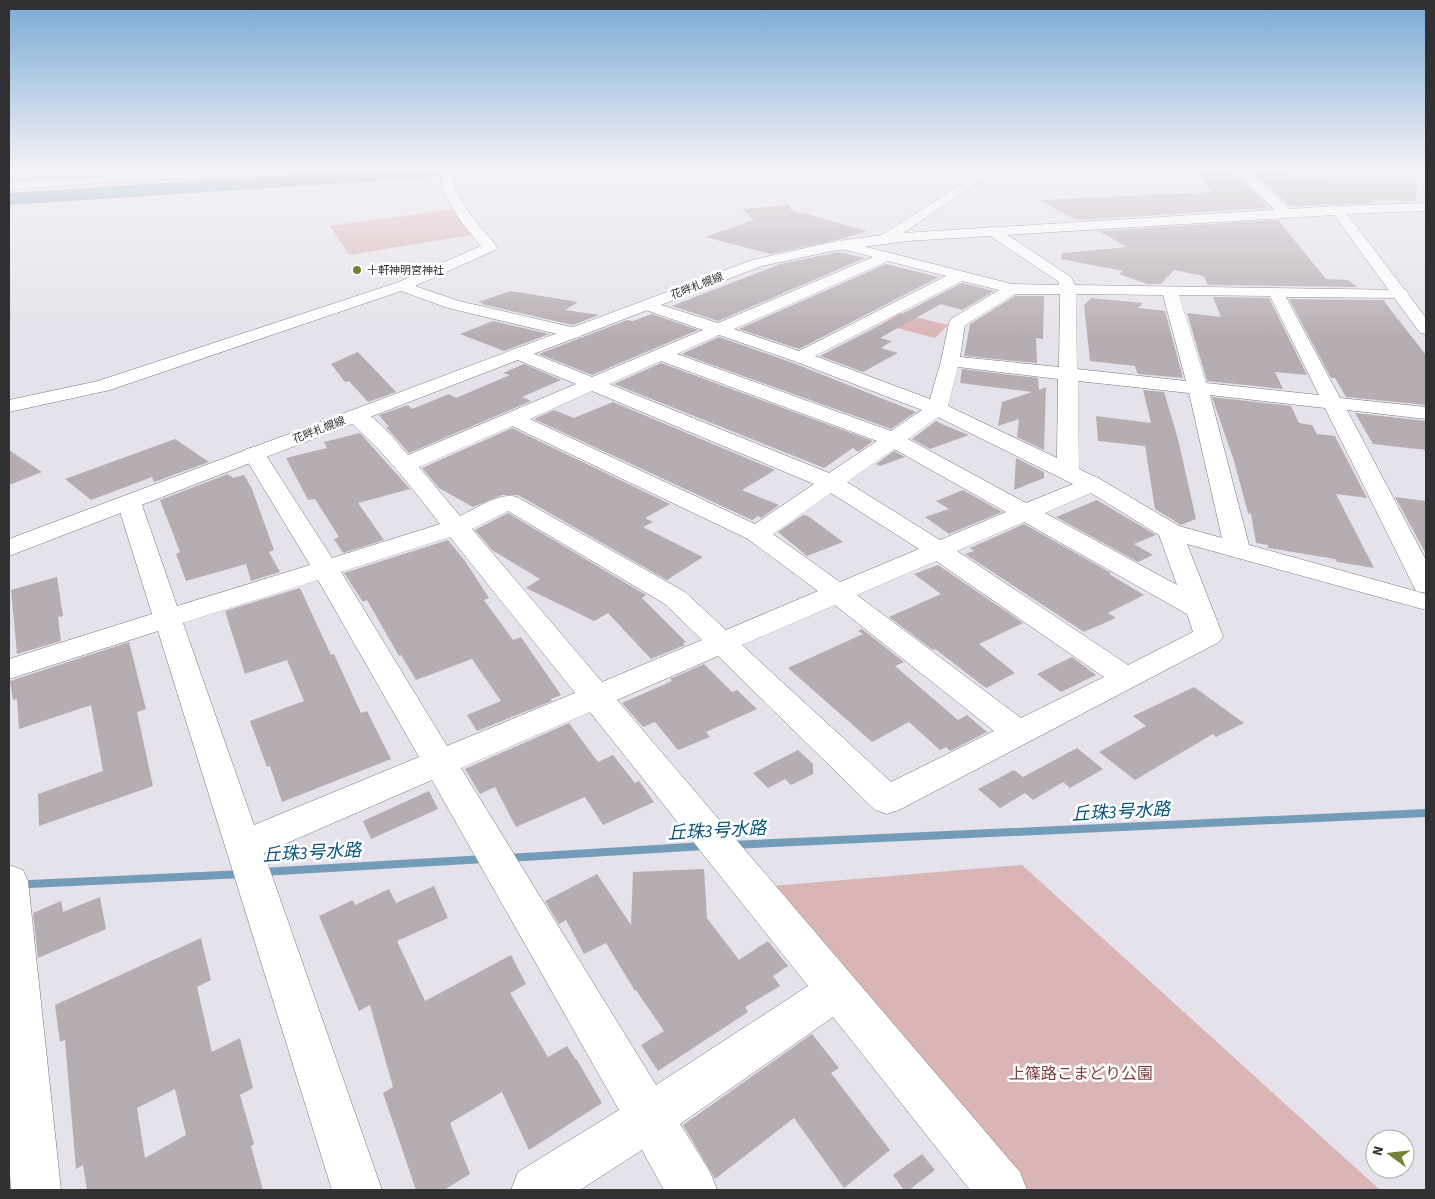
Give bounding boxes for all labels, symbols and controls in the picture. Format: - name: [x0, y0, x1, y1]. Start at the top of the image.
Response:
- place label: 十軒神明宮神社: [367, 263, 444, 278]
- marker: 十軒神明宮神社: [351, 264, 363, 276]
- street label: 花畔札幌線: [669, 269, 725, 303]
- street label: 花畔札幌線: [291, 413, 347, 447]
- water label: 丘珠3号水路: [1071, 797, 1173, 827]
- water label: 丘珠3号水路: [667, 816, 769, 846]
- water label: 丘珠3号水路: [262, 838, 364, 868]
- park label: 上篠路こまどり公園: [1009, 1063, 1153, 1085]
- north arrow: [1365, 1129, 1415, 1179]
- text: N: [1368, 1144, 1389, 1158]

